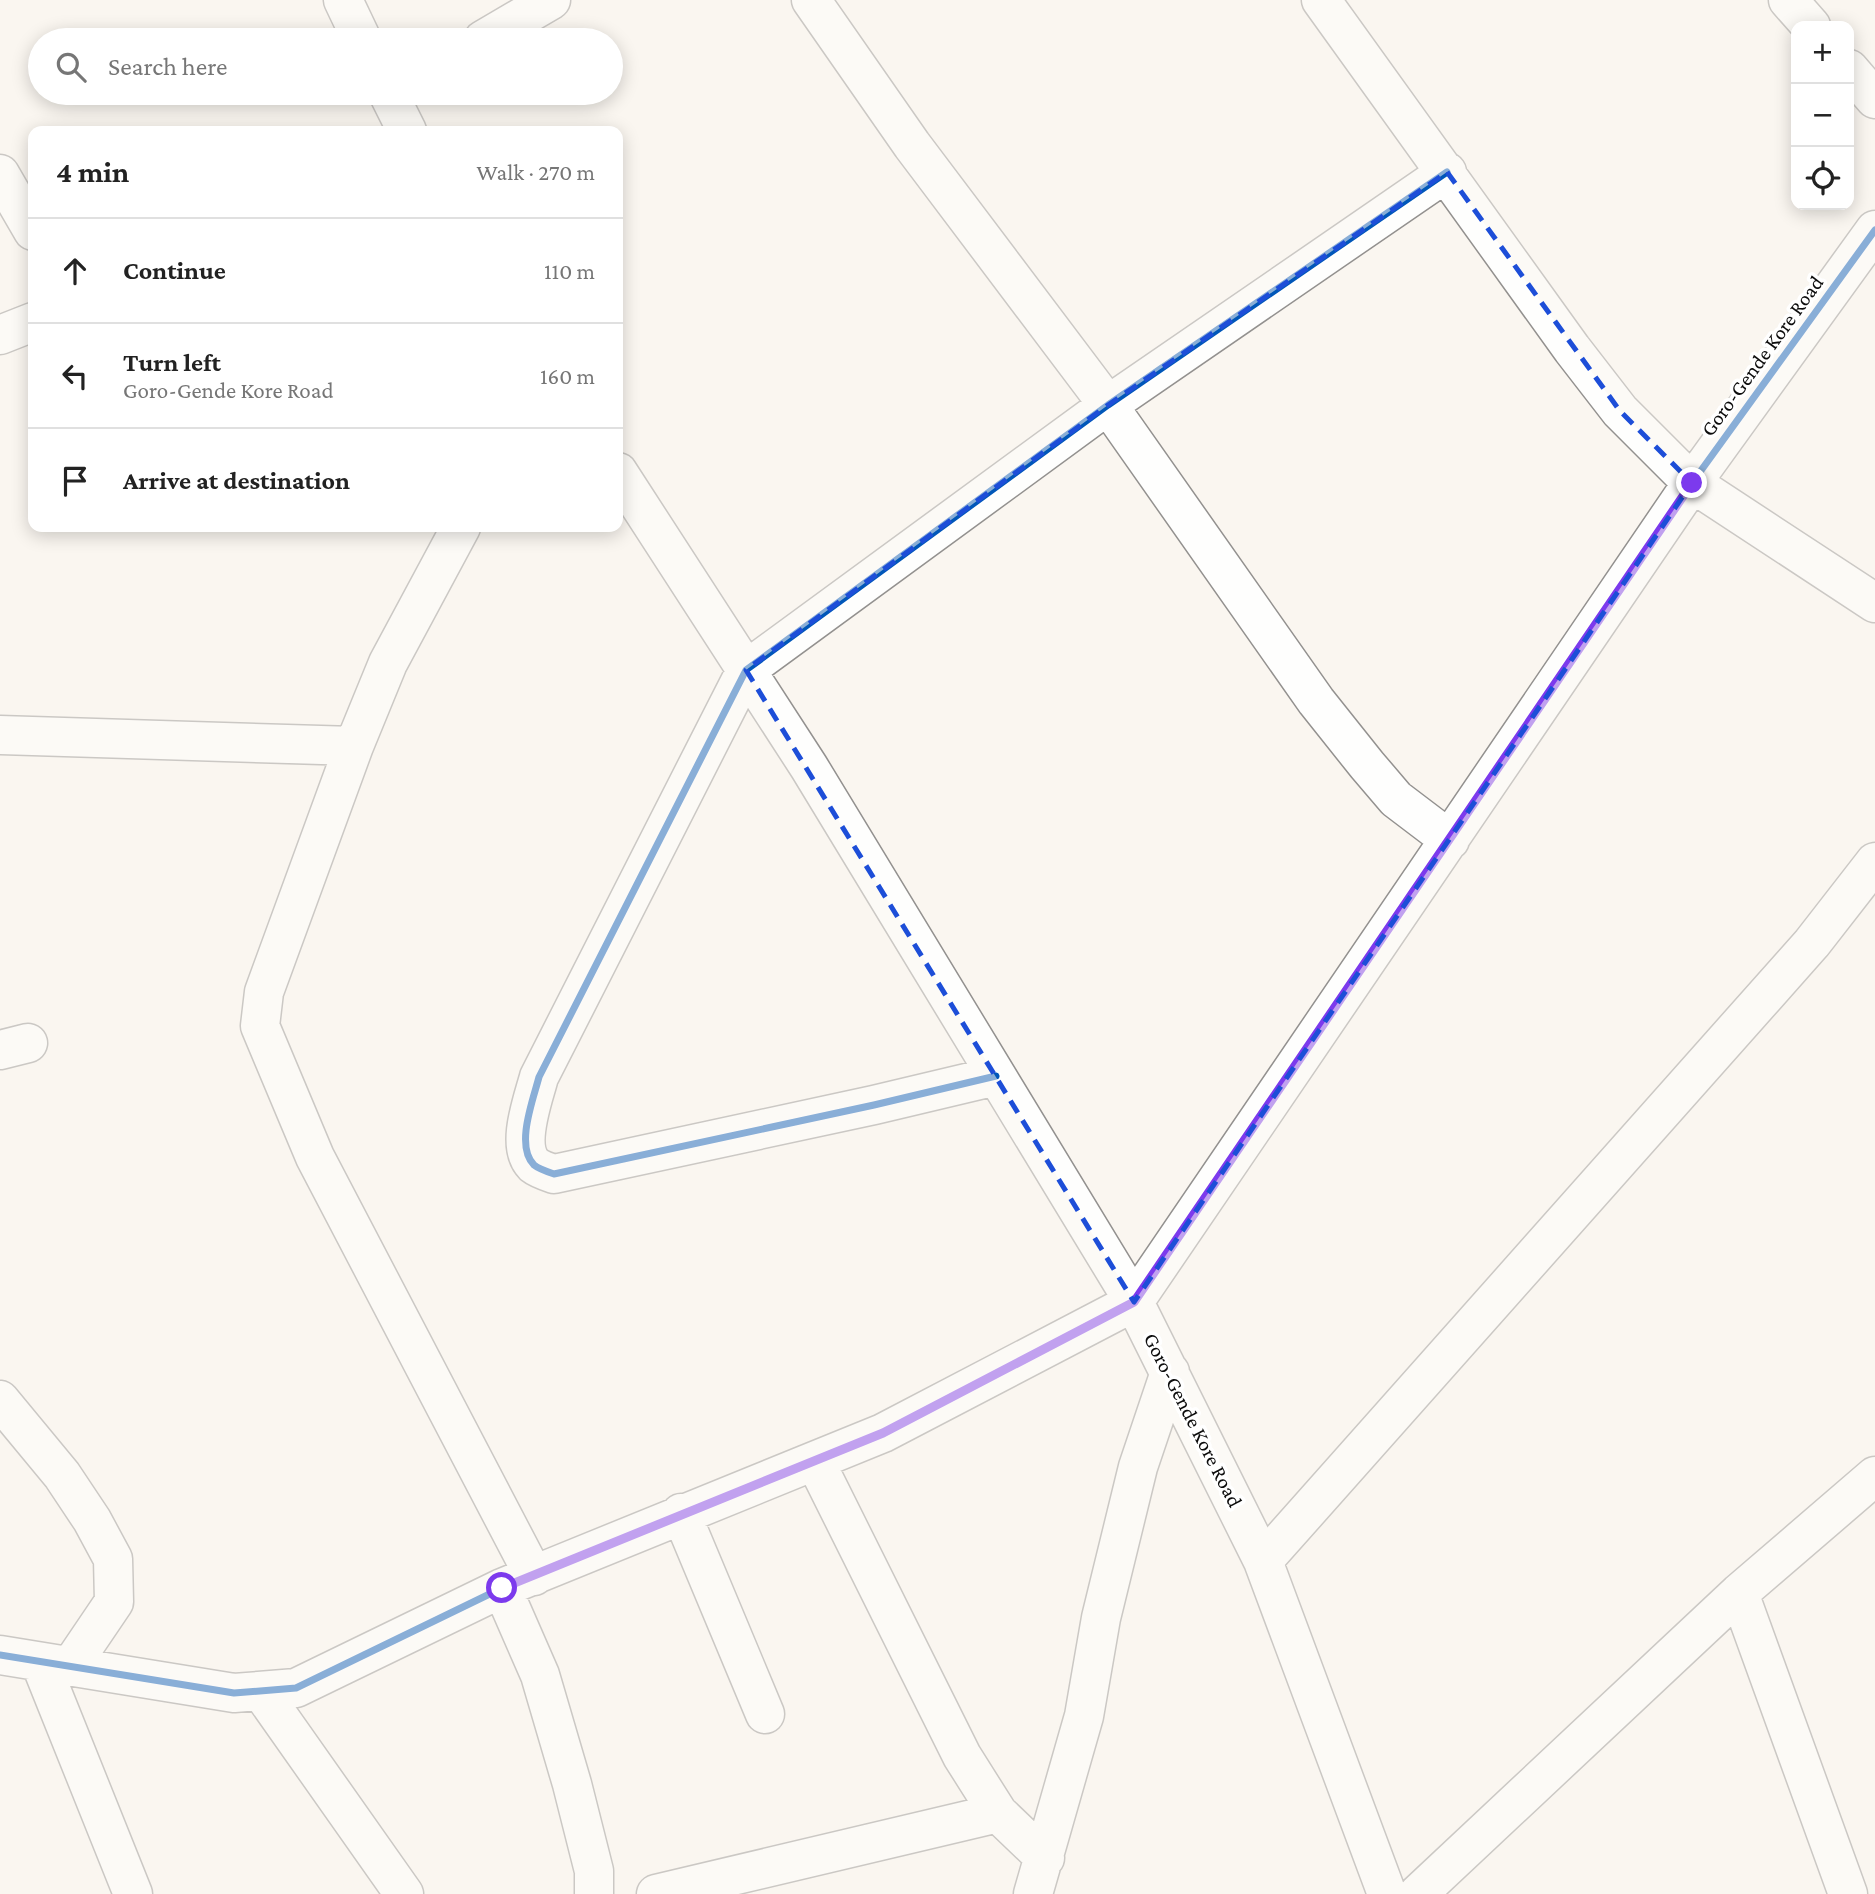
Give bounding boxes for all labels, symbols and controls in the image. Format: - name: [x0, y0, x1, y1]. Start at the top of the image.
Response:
- map controls: [1791, 21, 1854, 210]
- button: +: [1791, 21, 1854, 84]
- search box: [28, 28, 623, 105]
- icon: search: [52, 48, 90, 86]
- text: Search here: [108, 52, 227, 81]
- button: −: [1791, 84, 1854, 147]
- button: locate: [1791, 147, 1854, 210]
- text: 4 min: [56, 155, 129, 188]
- text: Walk · 270 m: [476, 159, 595, 185]
- icon: ahead: [56, 252, 94, 290]
- text: Continue: [123, 256, 226, 285]
- text: 110 m: [544, 258, 595, 284]
- street label: Goro-Gende Kore Road: [1696, 271, 1828, 441]
- text: Turn left: [123, 348, 221, 377]
- icon: left: [56, 357, 94, 395]
- text: 160 m: [540, 363, 595, 389]
- text: Goro-Gende Kore Road: [123, 377, 334, 403]
- icon: arrive: [56, 462, 94, 500]
- text: Arrive at destination: [123, 466, 350, 495]
- route end: [1676, 467, 1707, 498]
- street label: Goro-Gende Kore Road: [1139, 1329, 1247, 1511]
- route start: [486, 1572, 517, 1603]

